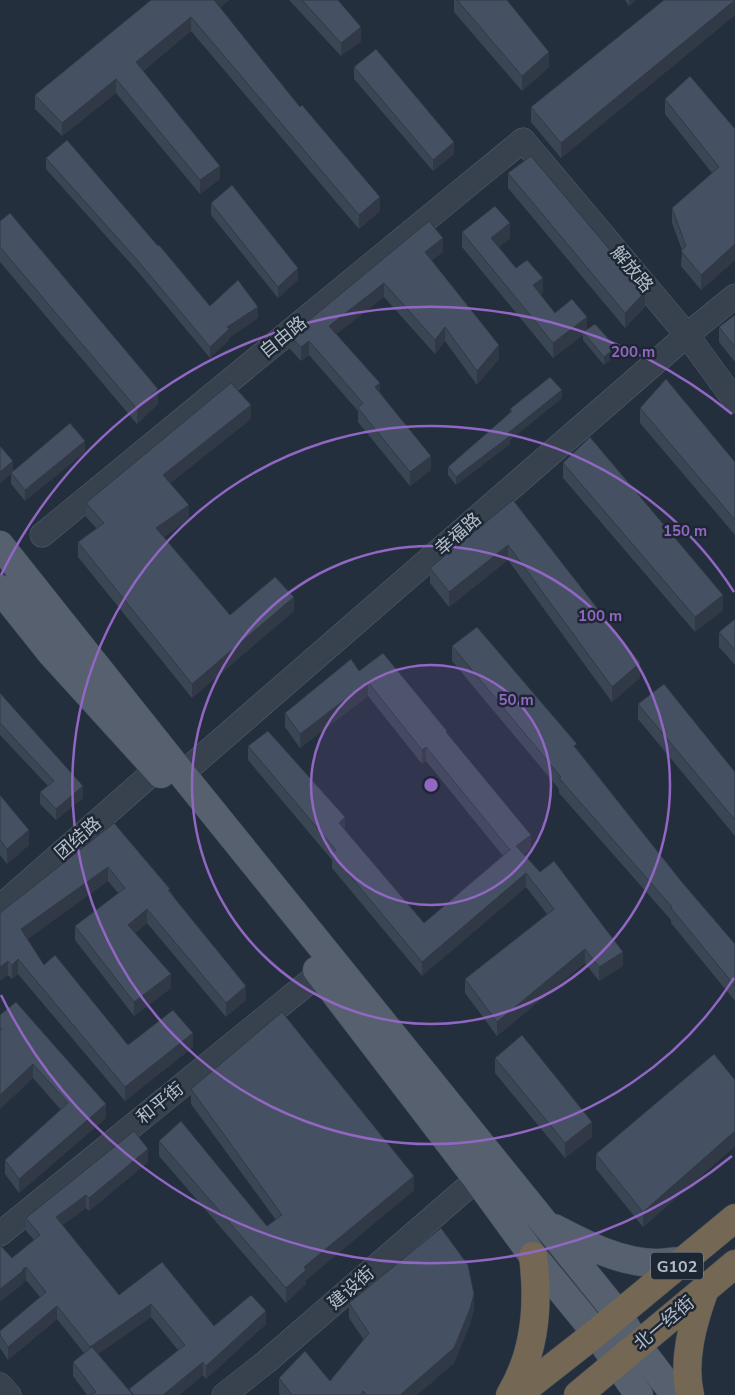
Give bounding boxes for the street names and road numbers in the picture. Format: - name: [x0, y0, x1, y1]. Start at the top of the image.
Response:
- street label: 解放路: [605, 241, 659, 297]
- street label: 自由路: [254, 311, 312, 363]
- street label: 幸福路: [430, 507, 486, 561]
- street label: 团结路: [50, 811, 106, 865]
- street label: 和平街: [131, 1077, 189, 1129]
- road number: G102: [651, 1252, 703, 1280]
- street label: 建设街: [323, 1261, 379, 1315]
- street label: 北一经街: [629, 1291, 699, 1355]

